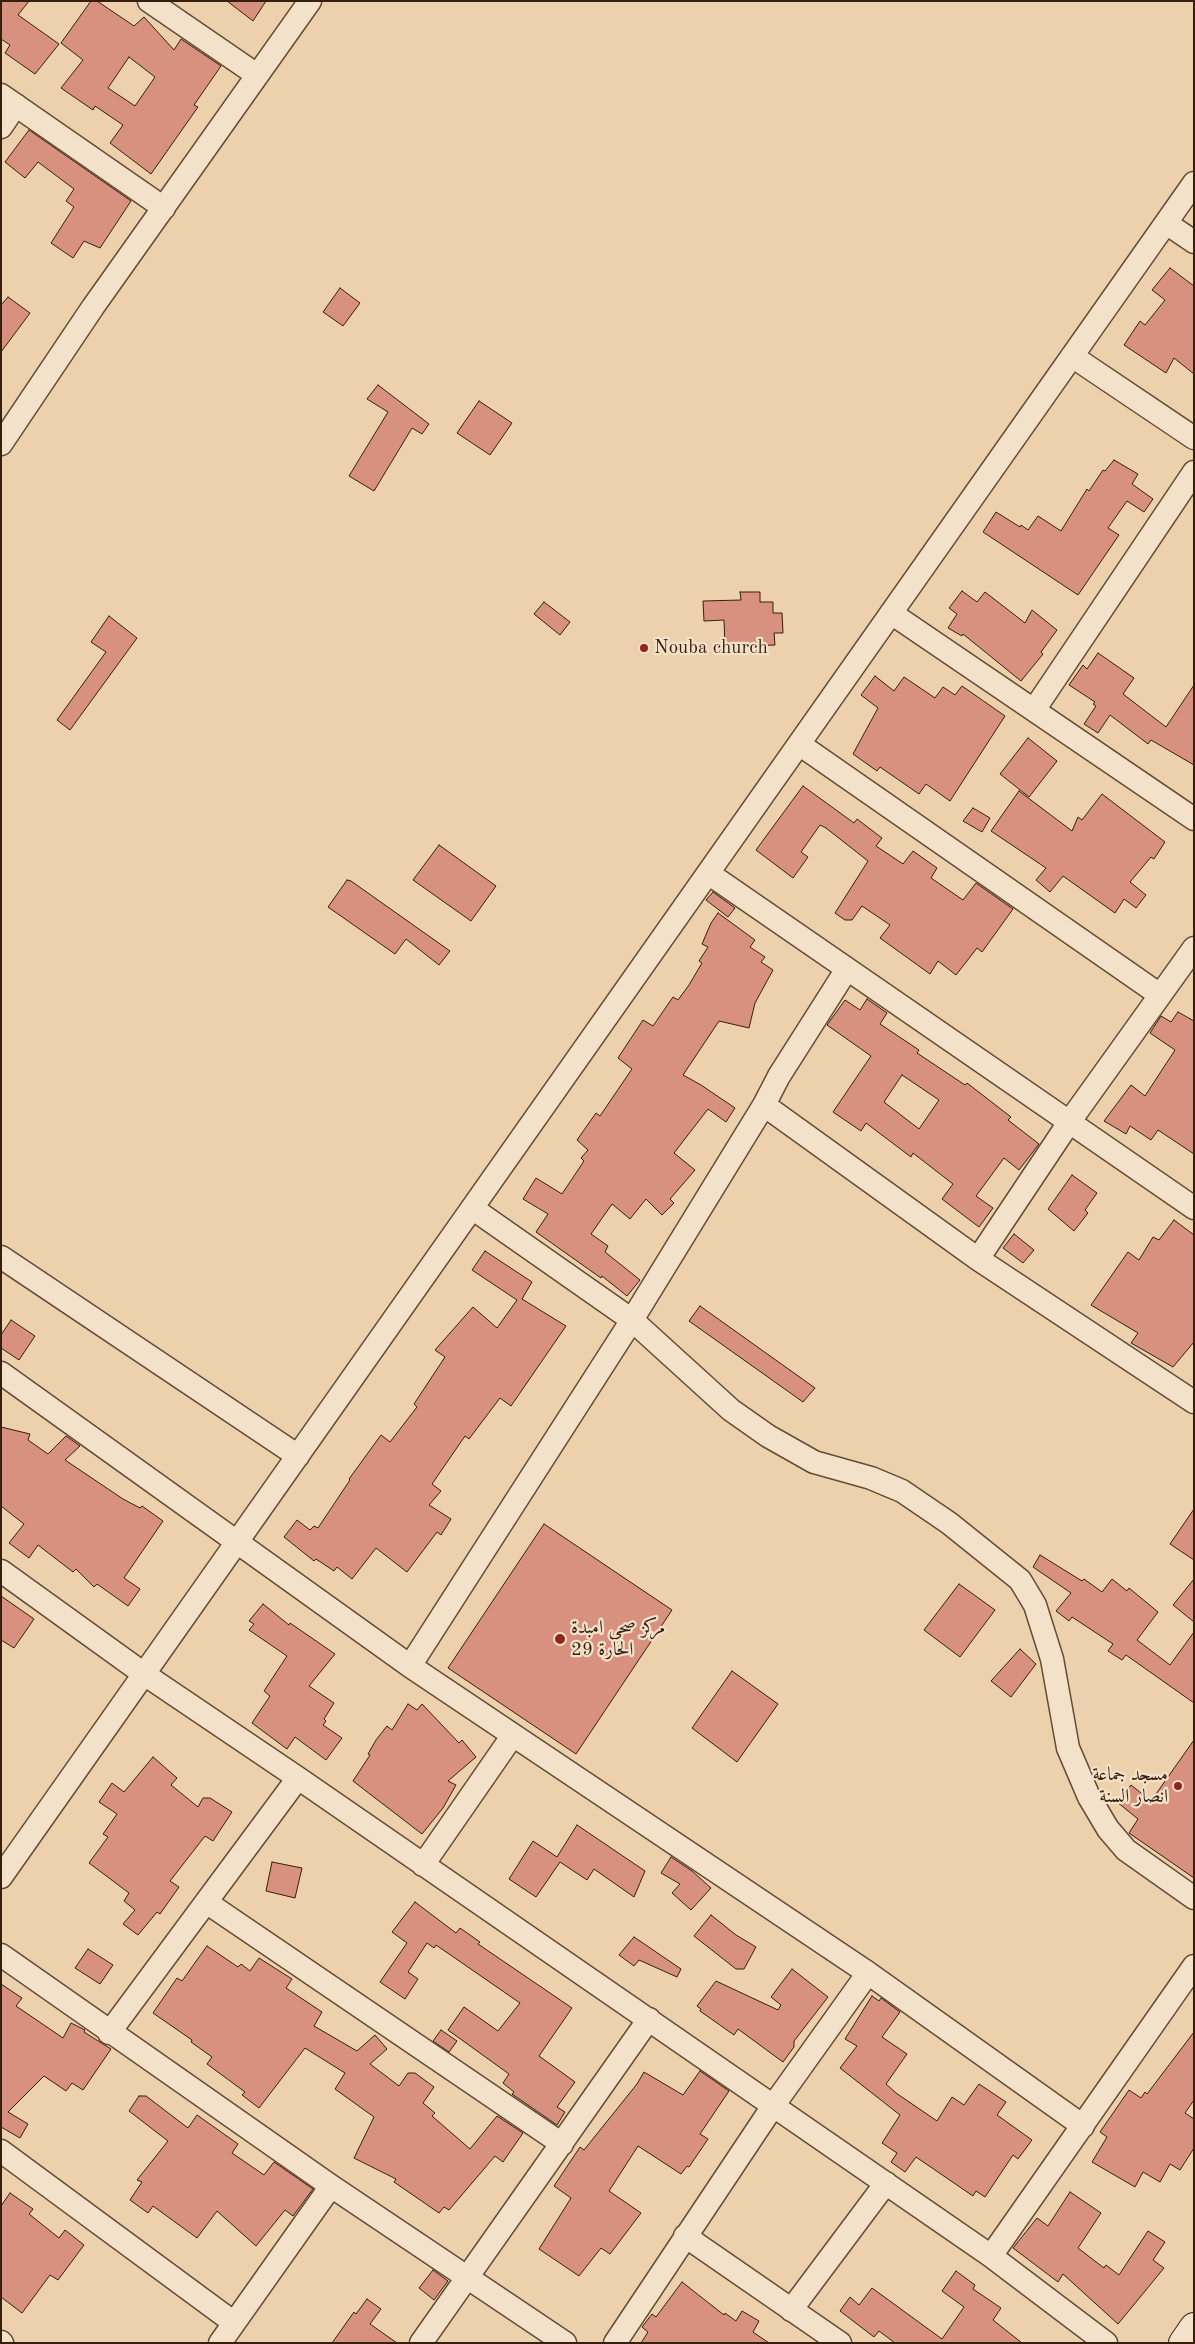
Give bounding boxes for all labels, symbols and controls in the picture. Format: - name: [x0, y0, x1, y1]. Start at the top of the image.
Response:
- place label: Nouba church: [654, 637, 768, 659]
- marker: Nouba church: [638, 642, 650, 654]
- place label: مركز صحي امبدة الحارة 29: [571, 1617, 665, 1661]
- marker: مركز صحي امبدة الحارة 29: [553, 1632, 567, 1646]
- place label: مسجد جماعة انصار السنة: [1093, 1764, 1168, 1808]
- marker: مسجد جماعة انصار السنة: [1172, 1780, 1184, 1792]

